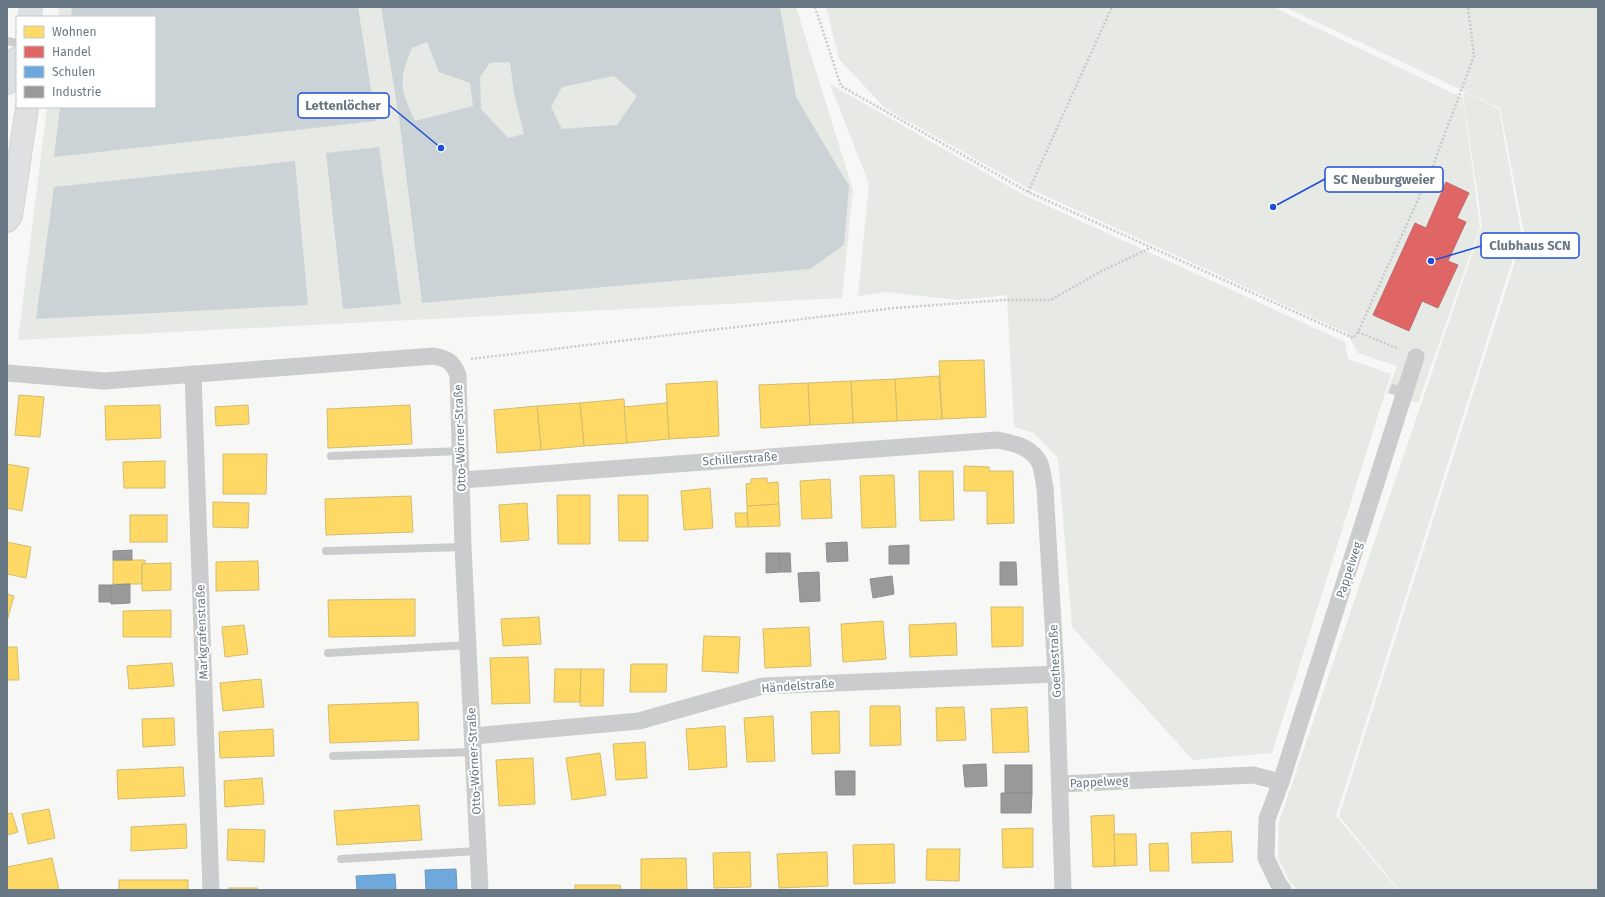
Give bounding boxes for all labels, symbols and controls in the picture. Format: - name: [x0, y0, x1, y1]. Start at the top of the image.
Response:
- legend: [16, 16, 156, 108]
- text: Wohnen: [52, 25, 96, 39]
- text: Handel: [52, 45, 91, 59]
- text: Schulen: [52, 65, 95, 79]
- text: Industrie: [52, 85, 101, 99]
- callout: Lettenlöcher: [298, 93, 389, 118]
- text: Lettenlöcher: [305, 98, 382, 113]
- callout: SC Neuburgweier: [1325, 167, 1443, 192]
- text: SC Neuburgweier: [1333, 172, 1436, 187]
- callout: Clubhaus SCN: [1481, 233, 1579, 258]
- text: Clubhaus SCN: [1489, 238, 1571, 253]
- street label: Otto-Wörner-Straße: [451, 384, 469, 492]
- street label: Schillerstraße: [702, 449, 778, 469]
- street label: Pappelweg: [1333, 539, 1365, 600]
- street label: Markgrafenstraße: [193, 584, 211, 680]
- street label: Goethestraße: [1046, 624, 1064, 698]
- street label: Händelstraße: [761, 676, 835, 696]
- street label: Otto-Wörner-Straße: [464, 707, 484, 815]
- street label: Pappelweg: [1069, 773, 1129, 791]

